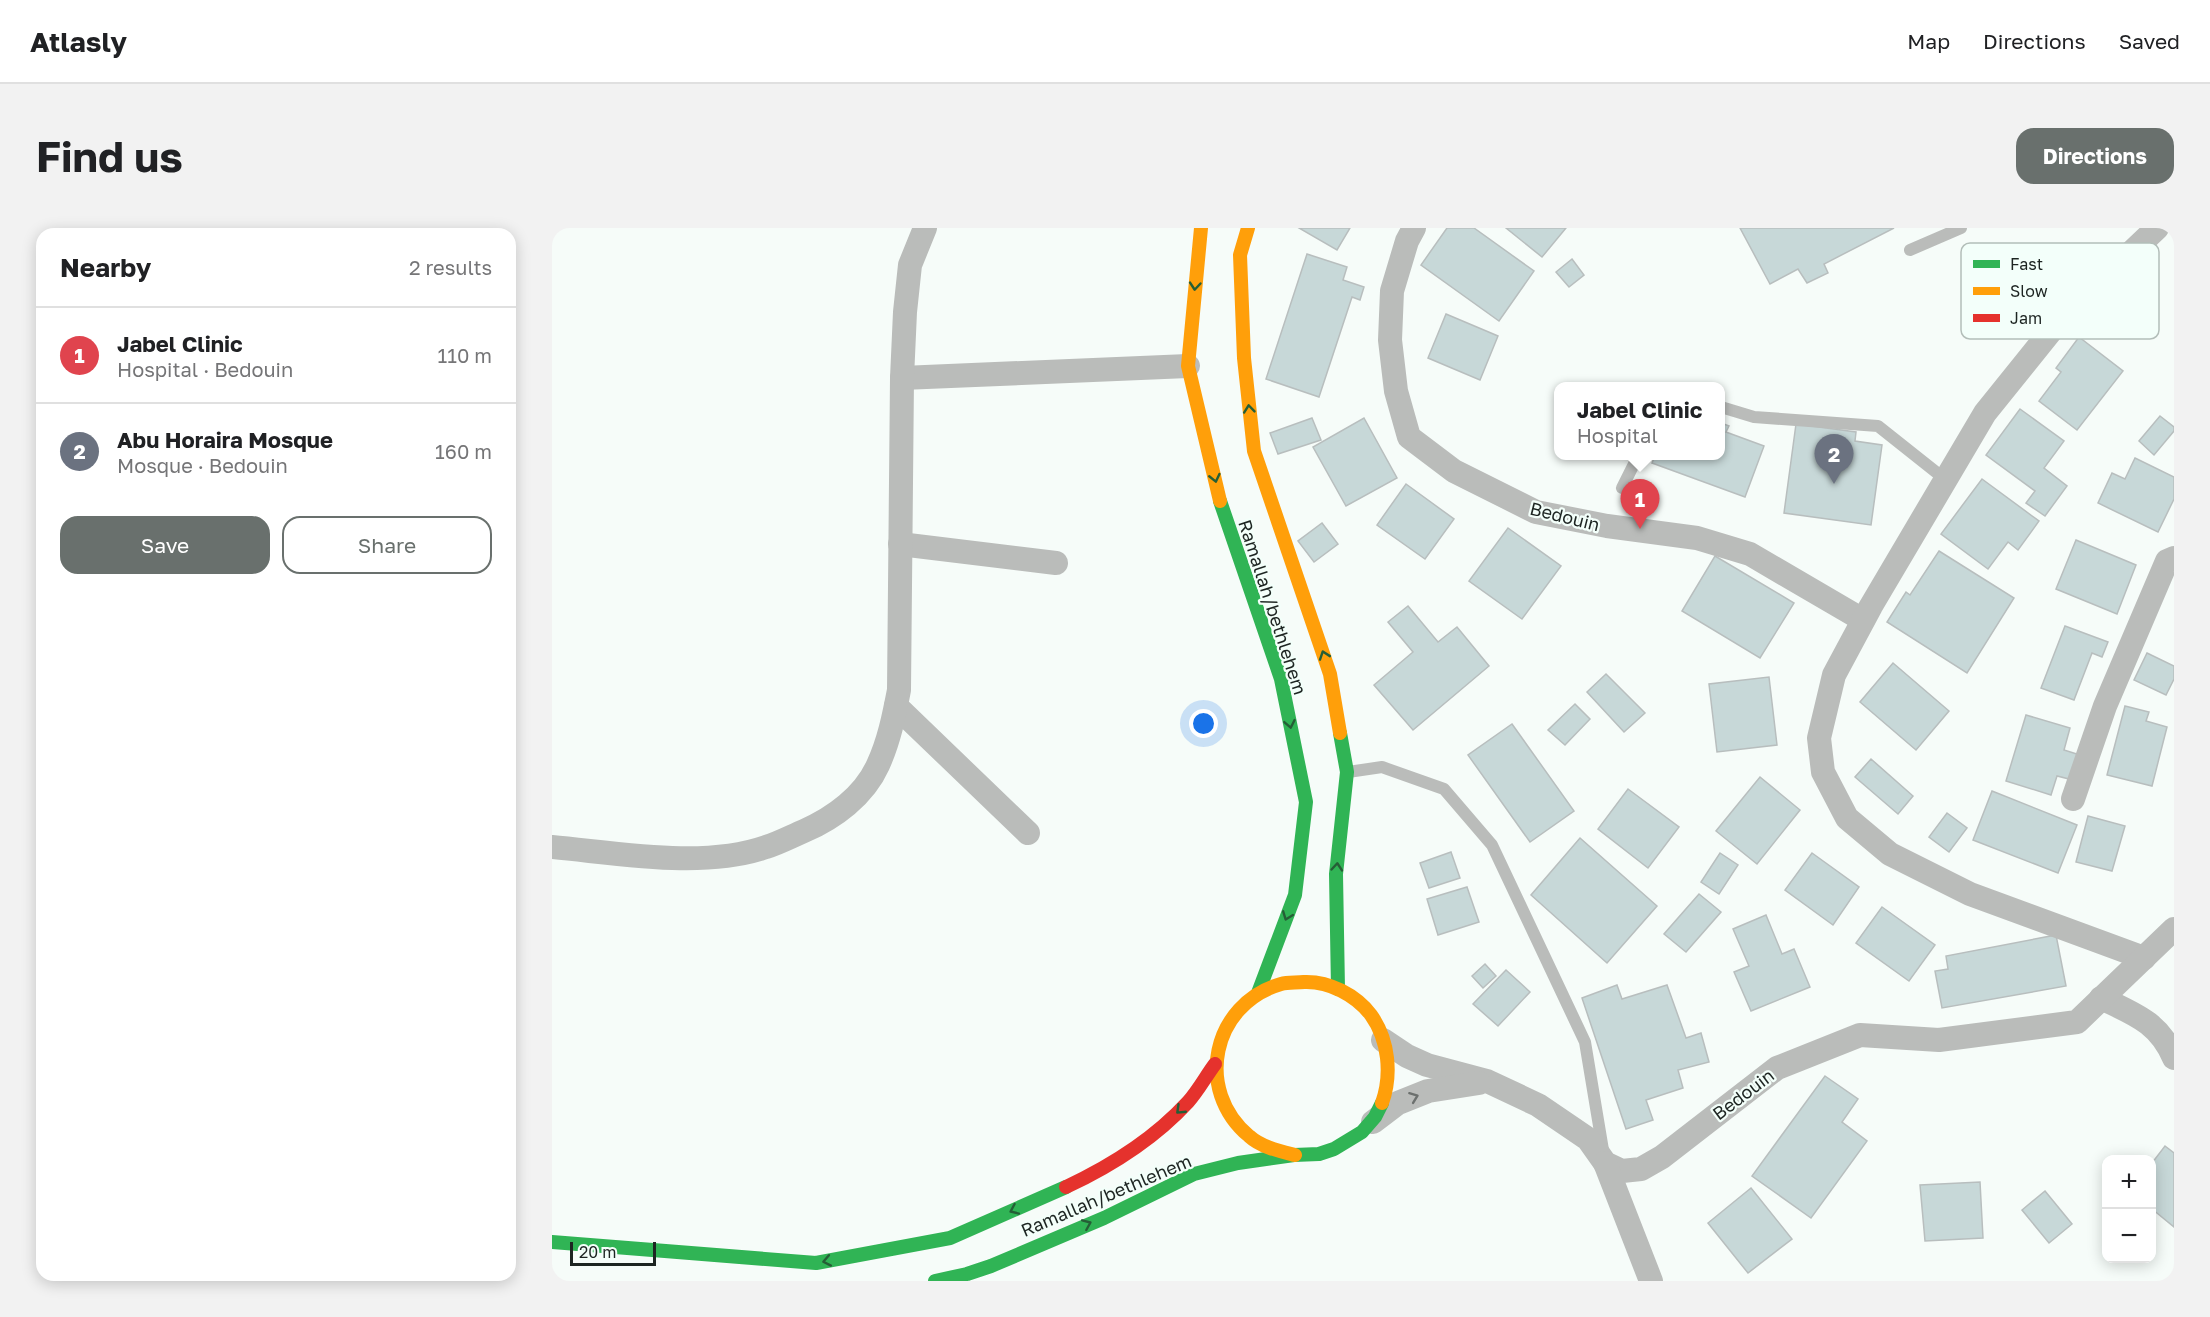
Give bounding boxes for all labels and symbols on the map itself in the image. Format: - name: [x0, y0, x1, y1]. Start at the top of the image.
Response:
- legend: [1961, 243, 2159, 339]
- text: Fast: [2010, 254, 2043, 274]
- text: Slow: [2010, 281, 2048, 301]
- one-way arrow: [1189, 282, 1202, 291]
- text: Jam: [2010, 308, 2042, 328]
- one-way arrow: [1243, 404, 1256, 413]
- pin: 2: [1814, 434, 1854, 484]
- one-way arrow: [1207, 473, 1220, 483]
- pin: 1: [1620, 480, 1660, 529]
- street label: Bedouin: [1528, 497, 1602, 535]
- street label: Ramallah/bethlehem: [1234, 517, 1312, 697]
- one-way arrow: [1318, 650, 1331, 661]
- your location: [1189, 709, 1218, 738]
- one-way arrow: [1283, 719, 1296, 729]
- one-way arrow: [1330, 863, 1343, 872]
- one-way arrow: [1282, 909, 1294, 920]
- street label: Bedouin: [1708, 1064, 1778, 1124]
- one-way arrow: [1409, 1091, 1419, 1104]
- one-way arrow: [1176, 1103, 1186, 1114]
- street label: Ramallah/bethlehem: [1017, 1149, 1195, 1241]
- one-way arrow: [1009, 1202, 1020, 1214]
- one-way arrow: [1081, 1219, 1092, 1231]
- scale bar: [570, 1239, 656, 1266]
- one-way arrow: [822, 1254, 832, 1267]

